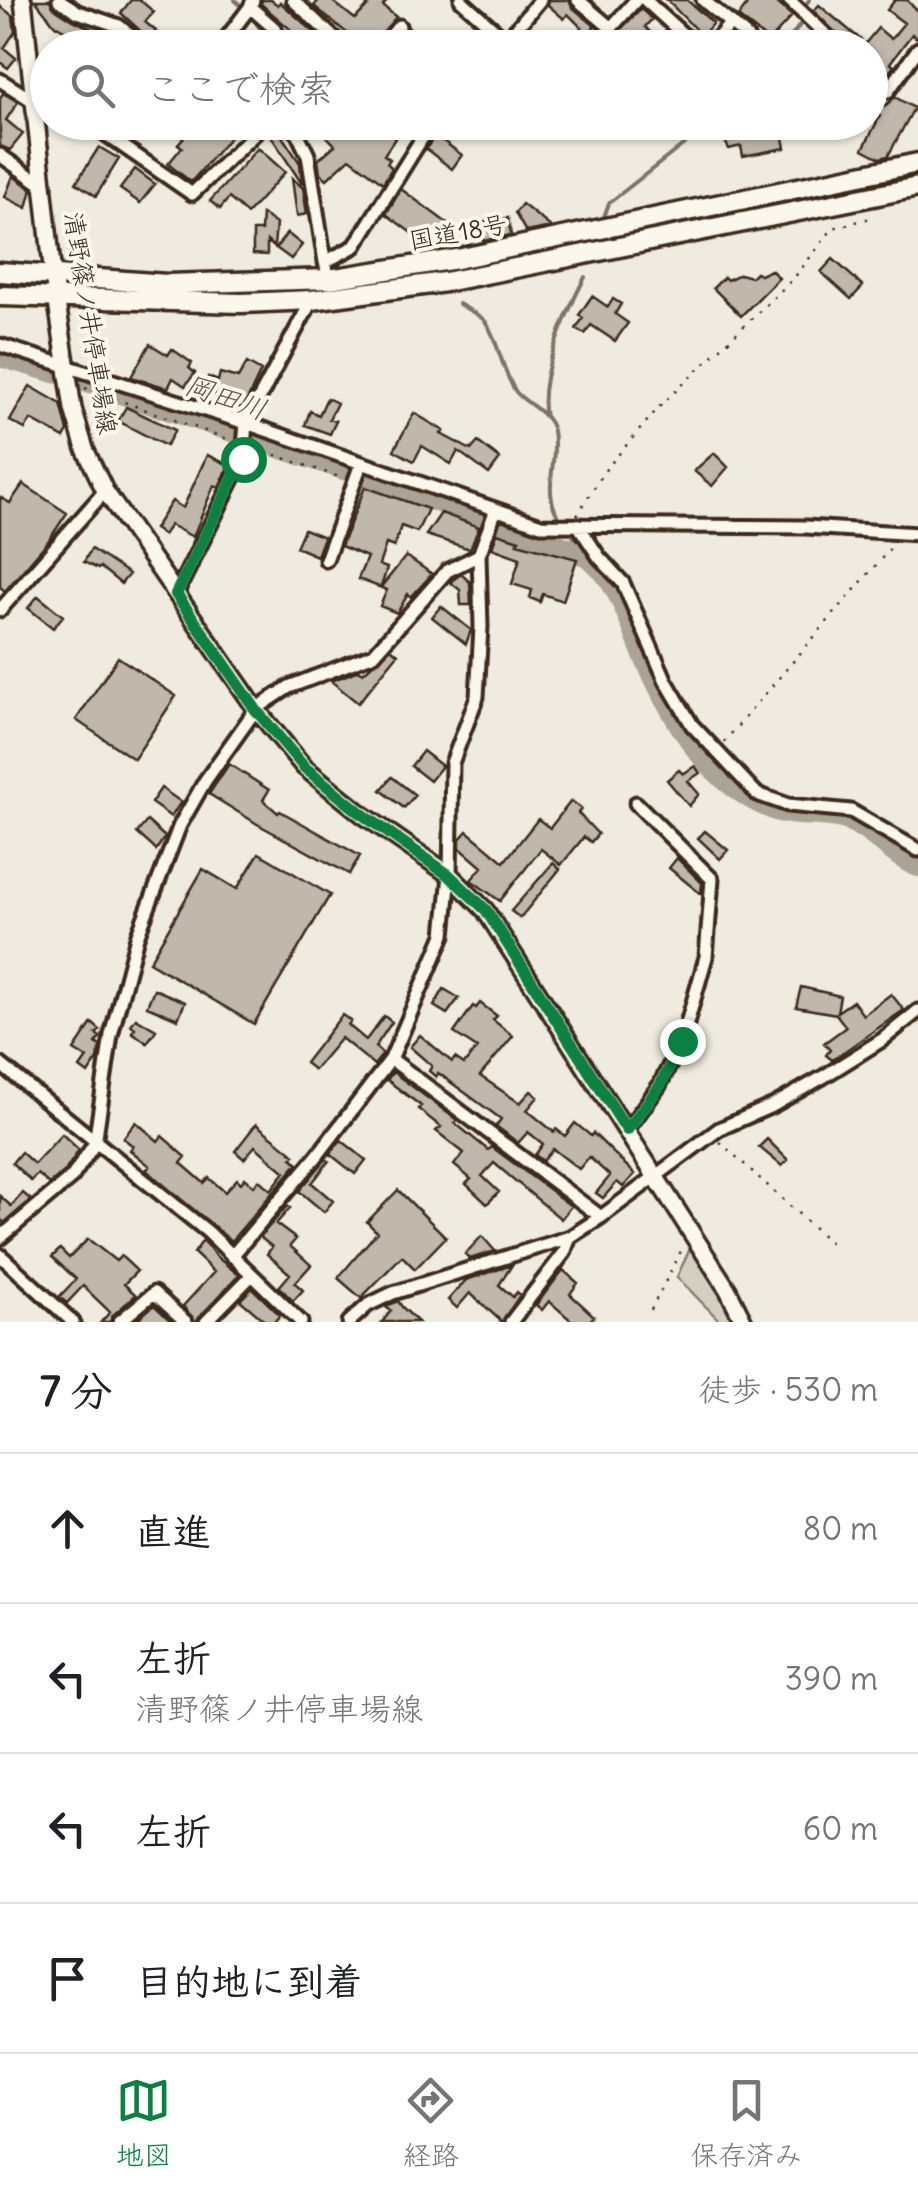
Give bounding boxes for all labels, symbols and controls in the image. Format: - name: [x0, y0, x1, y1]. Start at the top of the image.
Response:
- search box: [30, 30, 888, 140]
- icon: search: [65, 58, 120, 113]
- text: ここで検索: [145, 65, 335, 112]
- street label: 国道18号: [406, 208, 510, 256]
- street label: 清野篠ノ井停車場線: [58, 209, 124, 437]
- water label: 岡田川: [180, 366, 272, 428]
- route start: [221, 437, 267, 483]
- route end: [660, 1019, 706, 1065]
- text: 7 分: [40, 1365, 113, 1417]
- text: 徒歩 · 530 m: [698, 1369, 878, 1410]
- icon: ahead: [40, 1501, 95, 1556]
- text: 直進: [135, 1508, 211, 1555]
- text: 80 m: [803, 1508, 878, 1549]
- text: 左折: [135, 1635, 211, 1682]
- icon: left: [40, 1651, 95, 1706]
- text: 390 m: [785, 1658, 878, 1699]
- text: 清野篠ノ井停車場線: [135, 1688, 423, 1729]
- icon: left: [40, 1801, 95, 1856]
- text: 左折: [135, 1808, 211, 1855]
- text: 60 m: [803, 1808, 878, 1849]
- icon: arrive: [40, 1951, 95, 2006]
- text: 目的地に到着: [135, 1958, 363, 2005]
- tab: 地図: [116, 2073, 172, 2173]
- tab: 経路: [403, 2073, 459, 2173]
- tab: 保存済み: [690, 2073, 802, 2173]

